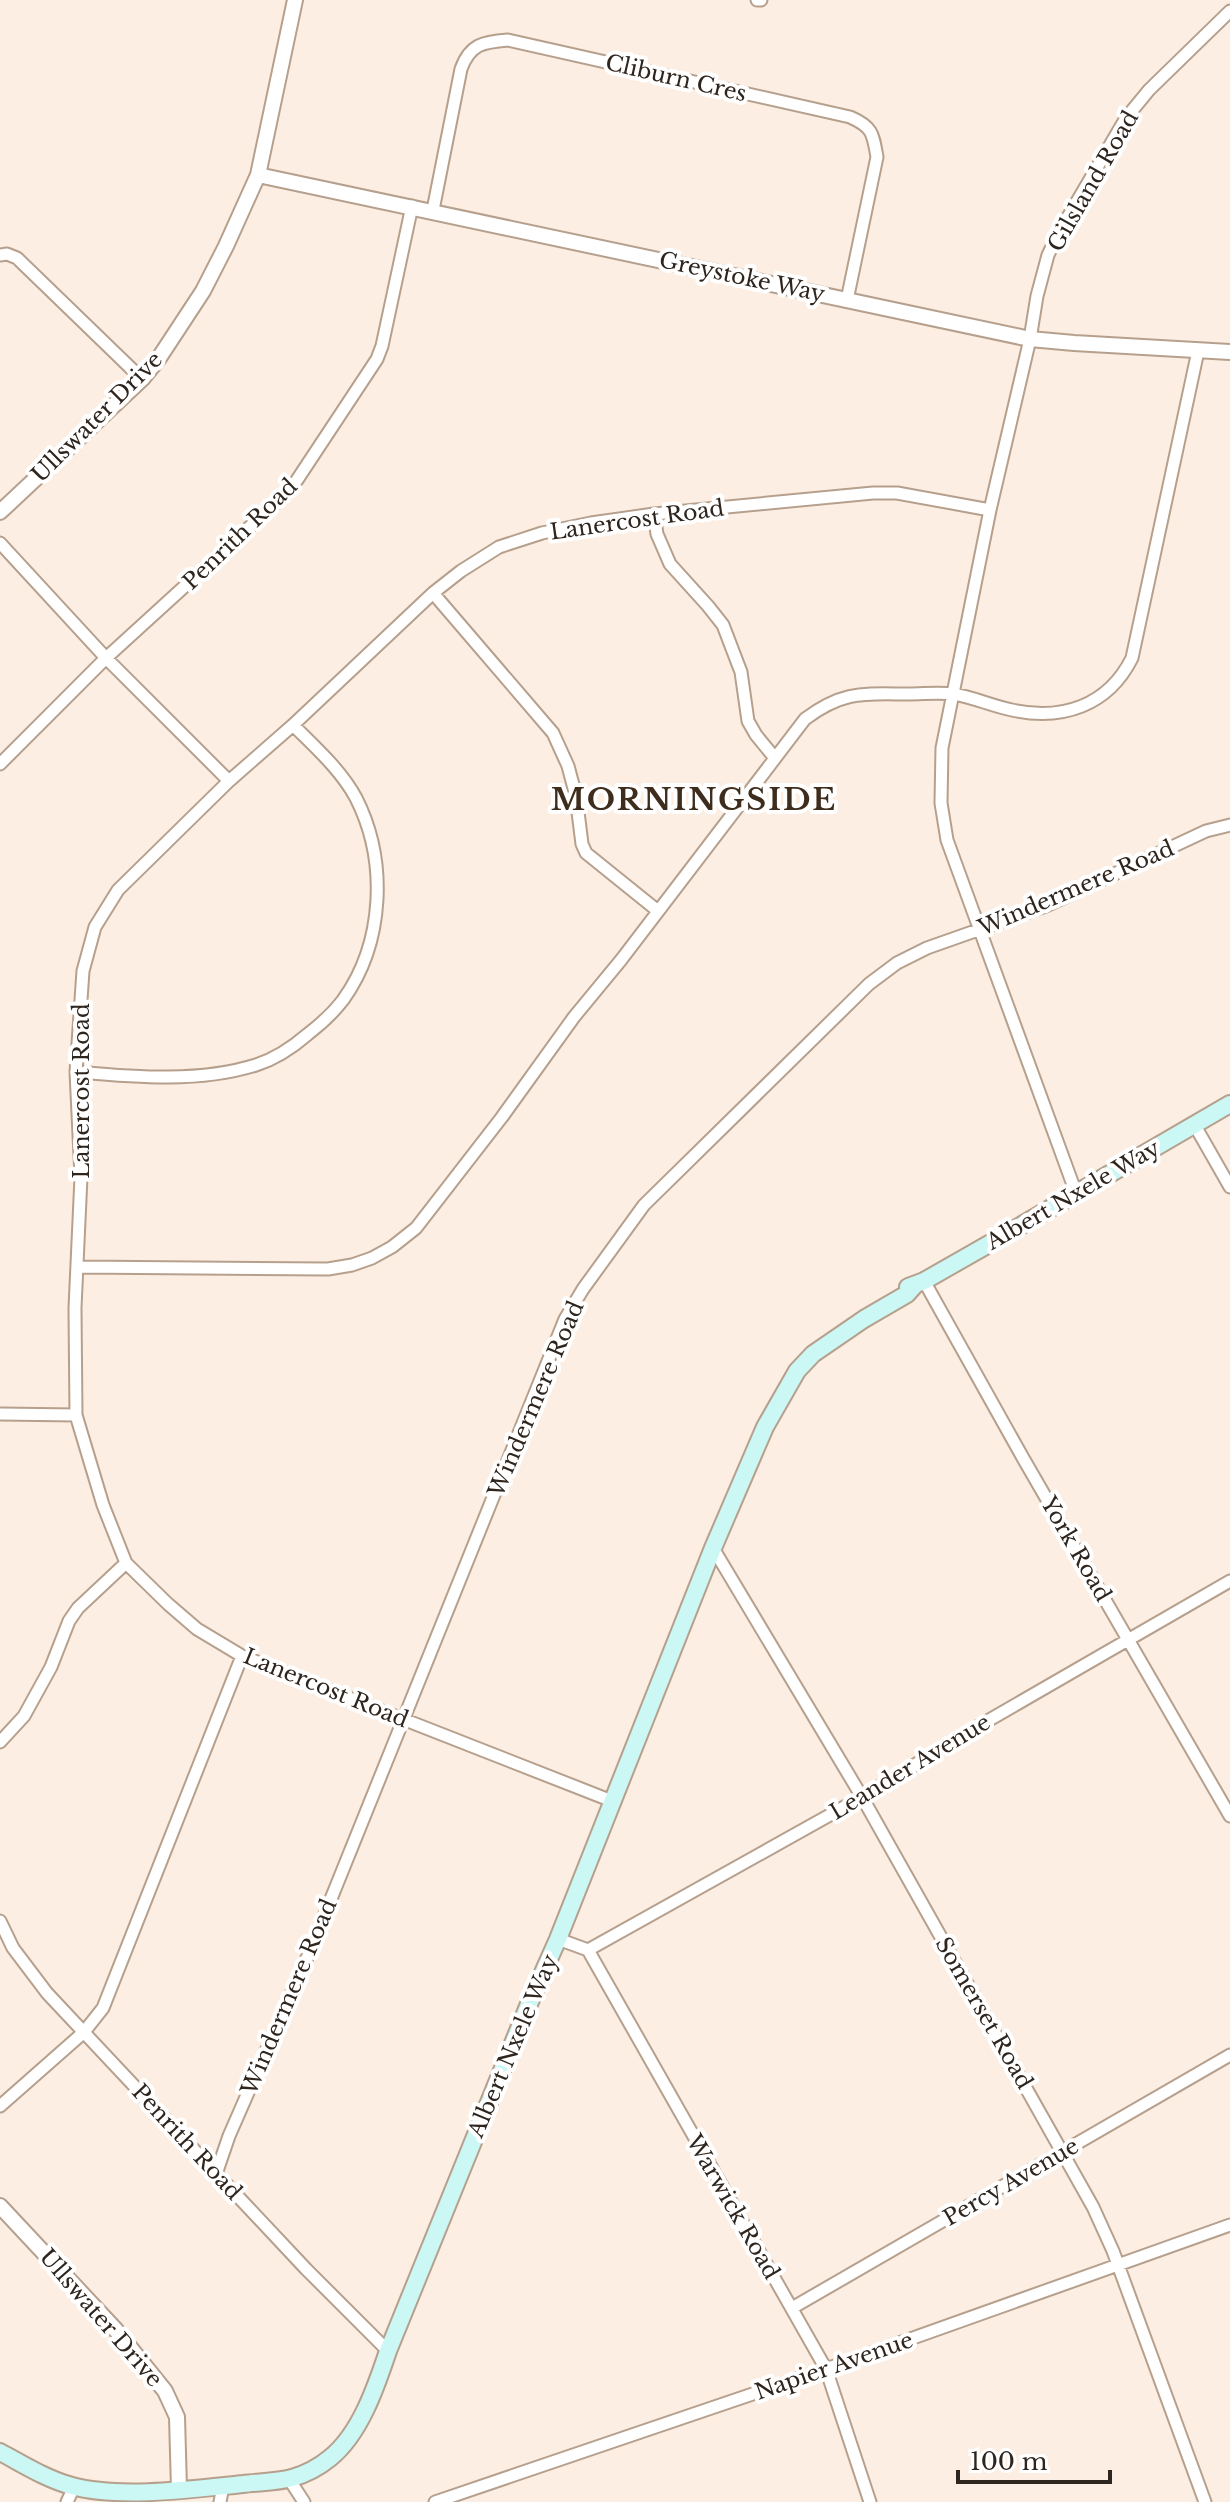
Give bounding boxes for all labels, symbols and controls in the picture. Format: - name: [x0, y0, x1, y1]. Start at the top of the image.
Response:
- street label: Cliburn Cres: [603, 49, 749, 107]
- street label: Gilsland Road: [1042, 106, 1144, 256]
- street label: Greystoke Way: [657, 246, 827, 308]
- street label: Ullswater Drive: [26, 346, 168, 488]
- street label: Penrith Road: [177, 473, 303, 595]
- street label: Lanercost Road: [548, 494, 726, 546]
- district label: MORNINGSIDE: [551, 781, 837, 818]
- street label: Windermere Road: [973, 834, 1178, 942]
- street label: Lanercost Road: [68, 1003, 95, 1179]
- street label: Albert Nxele Way: [980, 1134, 1165, 1256]
- street label: Windermere Road: [482, 1297, 590, 1502]
- street label: York Road: [1035, 1491, 1117, 1606]
- street label: Lanercost Road: [240, 1643, 413, 1733]
- street label: Leander Avenue: [825, 1708, 995, 1826]
- street label: Windermere Road: [235, 1895, 343, 2100]
- street label: Somerset Road: [930, 1932, 1039, 2094]
- street label: Albert Nxele Way: [462, 1950, 564, 2142]
- street label: Penrith Road: [126, 2078, 248, 2206]
- street label: Warwick Road: [680, 2129, 785, 2284]
- street label: Percy Avenue: [939, 2132, 1083, 2232]
- street label: Ullswater Drive: [34, 2244, 168, 2392]
- street label: Napier Avenue: [751, 2326, 917, 2406]
- scale bar: [958, 2434, 1110, 2484]
- text: 100 m: [970, 2447, 1048, 2476]

